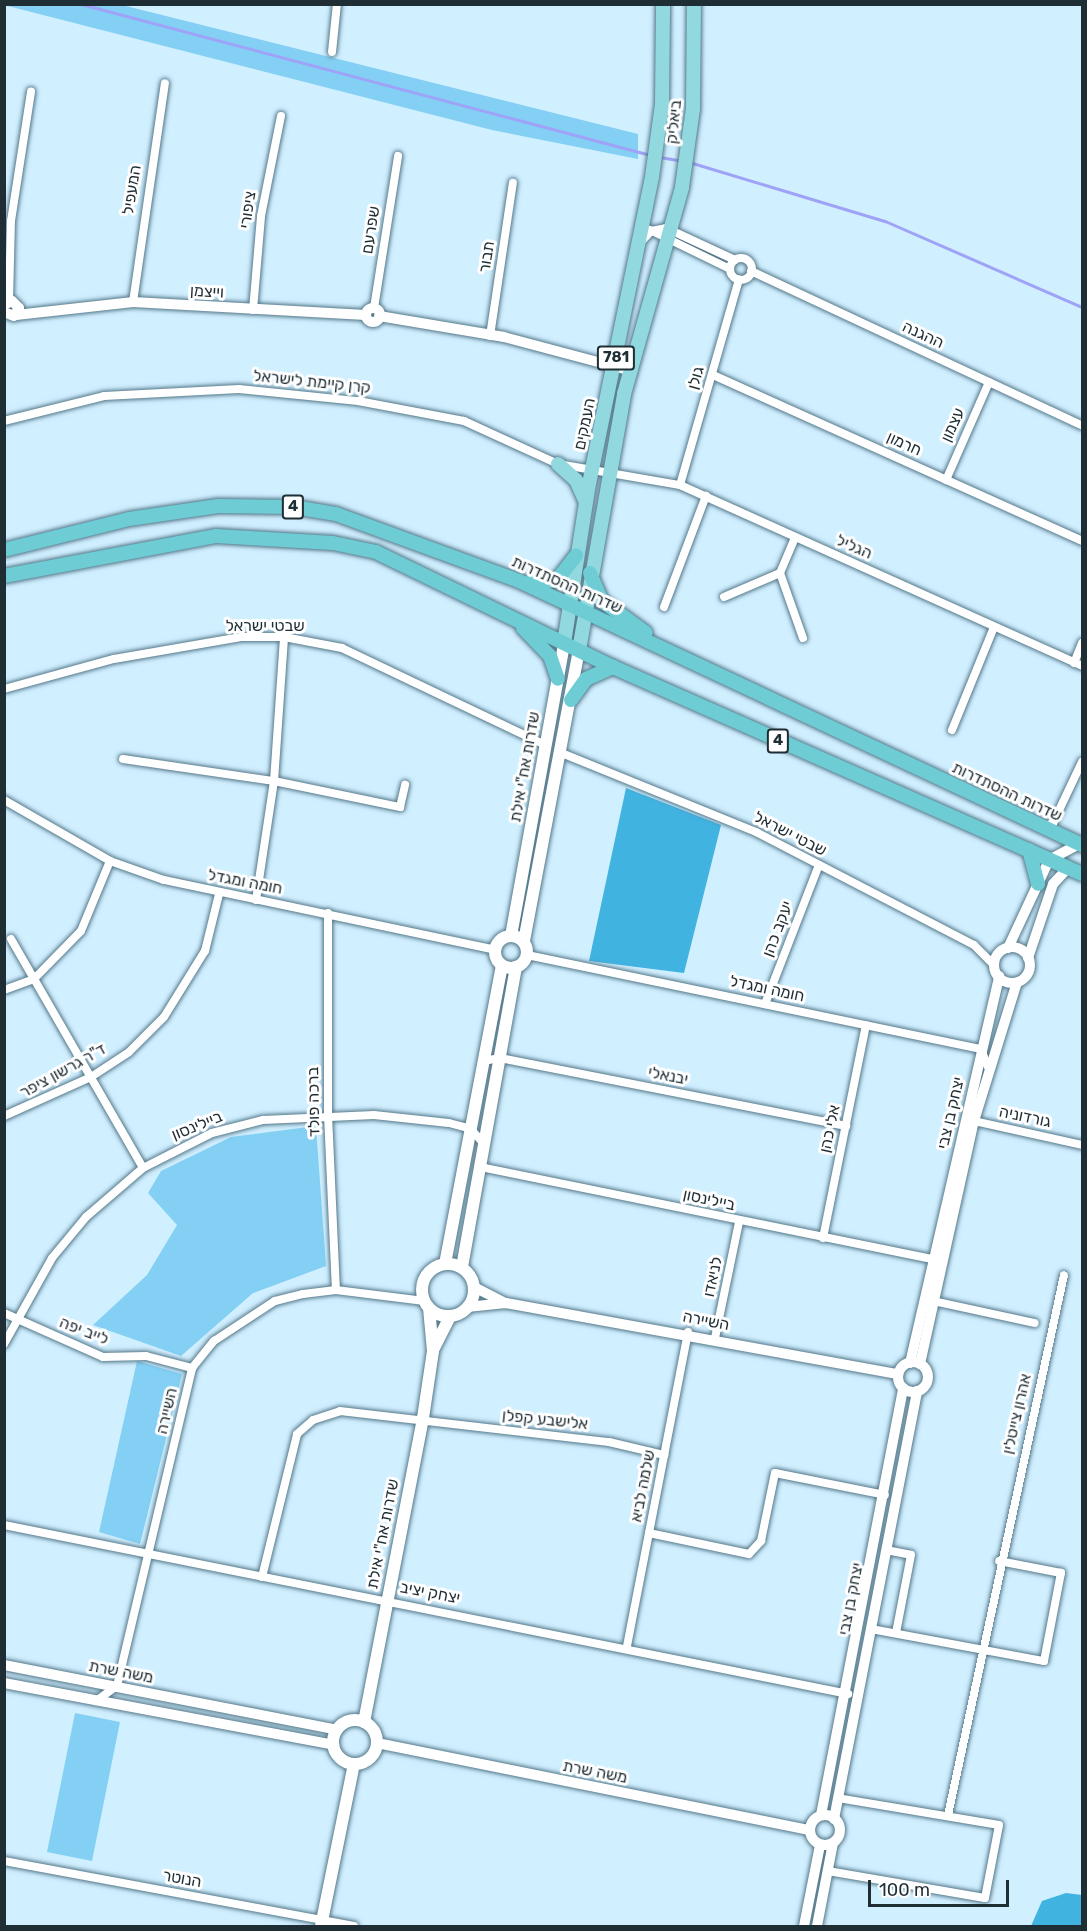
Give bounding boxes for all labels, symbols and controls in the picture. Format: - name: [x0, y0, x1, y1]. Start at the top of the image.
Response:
- street label: ביאליק: [662, 99, 686, 145]
- street label: המעפיל: [119, 164, 145, 216]
- street label: ציפורי: [236, 190, 260, 230]
- street label: שפרעם: [358, 205, 384, 255]
- street label: תבור: [475, 240, 499, 274]
- street label: וייצמן: [190, 282, 224, 302]
- street label: ההגנה: [899, 317, 947, 353]
- road number: 781: [596, 346, 636, 370]
- street label: גולן: [684, 364, 708, 392]
- street label: קרן קיימת לישראל: [252, 366, 372, 398]
- street label: העמקים: [570, 396, 600, 452]
- street label: עצמון: [937, 405, 969, 445]
- street label: חרמון: [884, 428, 924, 460]
- road number: 4: [281, 495, 305, 519]
- street label: הגליל: [833, 531, 875, 563]
- street label: שדרות ההסתדרות: [509, 552, 625, 618]
- street label: שבטי ישראל: [225, 616, 305, 636]
- street label: שדרות אח"י אילת: [506, 710, 544, 824]
- road number: 4: [766, 729, 790, 753]
- street label: שדרות ההסתדרות: [949, 758, 1065, 826]
- street label: שבטי ישראל: [750, 807, 830, 861]
- street label: חומה ומגדל: [206, 865, 284, 899]
- street label: יעקב כהן: [759, 898, 797, 960]
- street label: חומה ומגדל: [728, 972, 806, 1006]
- street label: ד"ר גרשון ציפר: [16, 1039, 110, 1103]
- street label: יבנאלי: [646, 1063, 690, 1089]
- street label: ברכה פולד: [304, 1067, 324, 1137]
- street label: יצחק בן צבי: [933, 1075, 969, 1151]
- street label: גורדוניה: [997, 1102, 1053, 1132]
- street label: אלי כהן: [816, 1103, 844, 1155]
- street label: ביילינסון: [169, 1107, 225, 1145]
- street label: ביילינסון: [681, 1185, 737, 1215]
- street label: לניאדו: [699, 1255, 727, 1299]
- street label: השיירה: [681, 1307, 731, 1335]
- street label: לייב יפה: [57, 1313, 111, 1349]
- street label: אהרון צייטלין: [998, 1372, 1036, 1456]
- street label: השיירה: [152, 1386, 182, 1436]
- street label: אלישבע קפלן: [501, 1406, 589, 1434]
- street label: שלמה לביא: [627, 1448, 659, 1524]
- street label: שדרות אח"י אילת: [363, 1477, 403, 1591]
- street label: יצחק בן צבי: [835, 1561, 867, 1637]
- street label: יצחק יציב: [398, 1578, 462, 1608]
- street label: משה שרת: [87, 1656, 155, 1688]
- street label: משה שרת: [561, 1756, 629, 1788]
- street label: הנוטר: [161, 1866, 203, 1892]
- scale bar: [871, 1868, 1012, 1906]
- text: 100 m: [879, 1879, 930, 1901]

